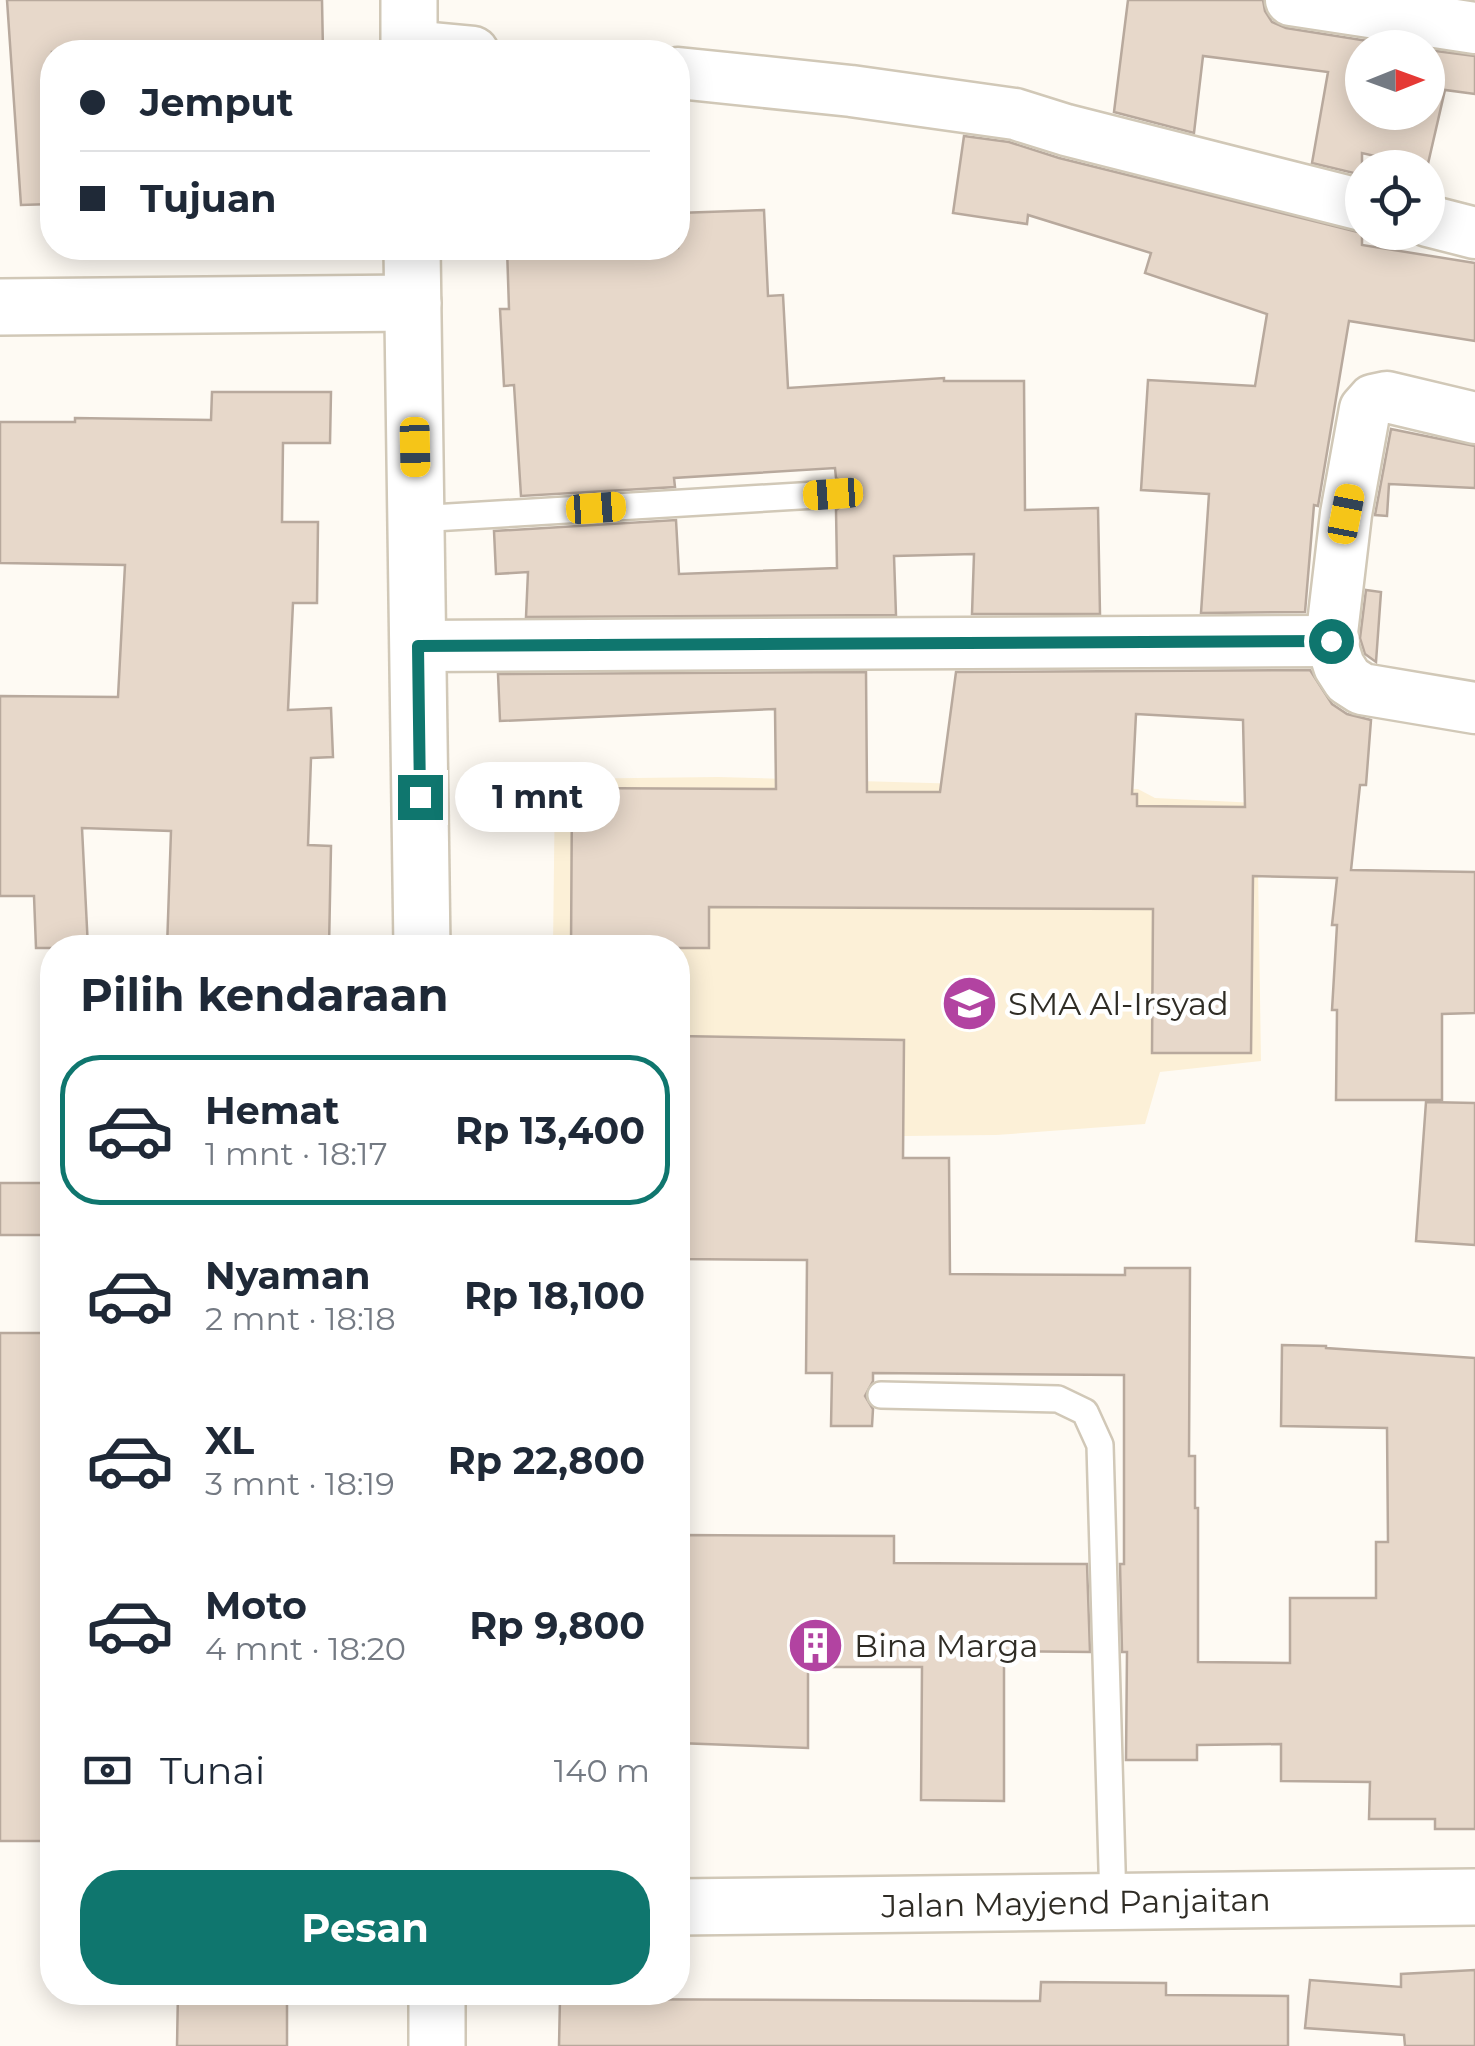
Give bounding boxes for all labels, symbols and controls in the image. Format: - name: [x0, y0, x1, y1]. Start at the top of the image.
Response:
- north arrow: [1345, 30, 1445, 130]
- map controls: [1345, 30, 1445, 250]
- text: Jemput: [140, 79, 293, 126]
- button: locate: [1345, 150, 1445, 250]
- text: Tujuan: [140, 175, 277, 222]
- car: [399, 417, 431, 477]
- car: [802, 477, 864, 511]
- car: [1326, 482, 1366, 546]
- car: [565, 491, 627, 525]
- route start: [1309, 619, 1354, 664]
- callout: 1 mnt: [455, 762, 620, 832]
- route end: [398, 775, 443, 820]
- text: 1 mnt: [492, 777, 583, 816]
- text: Pilih kendaraan: [80, 967, 449, 1022]
- school or university icon: SMA Al-Irsyad: [939, 974, 999, 1034]
- place label: SMA Al-Irsyad: [1008, 984, 1229, 1023]
- icon: car: [85, 1085, 175, 1175]
- text: Hemat: [205, 1087, 340, 1134]
- text: Rp 13,400: [455, 1107, 645, 1154]
- text: 1 mnt · 18:17: [205, 1134, 388, 1173]
- icon: car: [85, 1250, 175, 1340]
- text: Nyaman: [205, 1252, 371, 1299]
- text: Rp 18,100: [464, 1272, 645, 1319]
- text: 2 mnt · 18:18: [205, 1299, 396, 1338]
- icon: car: [85, 1415, 175, 1505]
- text: XL: [205, 1417, 254, 1464]
- text: Rp 22,800: [448, 1437, 645, 1484]
- text: 3 mnt · 18:19: [205, 1464, 395, 1503]
- icon: car: [85, 1580, 175, 1670]
- text: Moto: [205, 1582, 307, 1629]
- text: Rp 9,800: [469, 1602, 645, 1649]
- building icon: Bina Marga: [785, 1616, 845, 1676]
- place label: Bina Marga: [854, 1626, 1038, 1665]
- text: 4 mnt · 18:20: [205, 1629, 406, 1668]
- icon: cash: [80, 1743, 135, 1798]
- text: Tunai: [160, 1747, 265, 1794]
- text: 140 m: [554, 1751, 650, 1790]
- button: Pesan: [80, 1870, 650, 1985]
- street label: Jalan Mayjend Panjaitan: [880, 1880, 1271, 1925]

